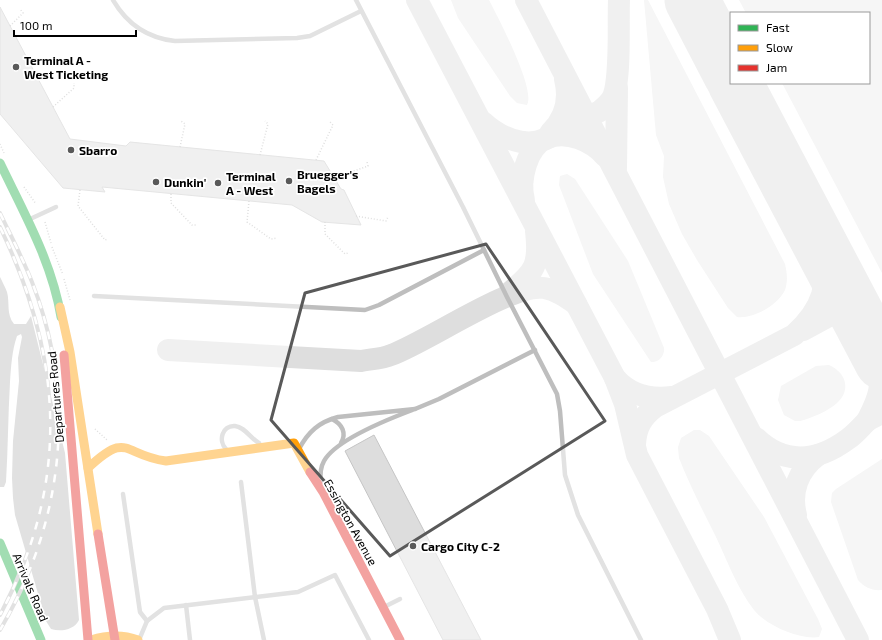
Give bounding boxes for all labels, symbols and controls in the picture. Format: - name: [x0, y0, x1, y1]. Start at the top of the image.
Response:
- scale bar: [14, 12, 136, 38]
- legend: [730, 12, 870, 84]
- text: 100 m: [20, 18, 52, 32]
- text: Fast: [766, 20, 790, 34]
- text: Slow: [766, 40, 793, 54]
- place label: Terminal A - West Ticketing: [24, 53, 108, 81]
- text: Jam: [766, 60, 787, 74]
- marker: Terminal A - West Ticketing: [11, 62, 21, 72]
- place label: Sbarro: [79, 143, 117, 157]
- marker: Sbarro: [66, 145, 76, 155]
- place label: Bruegger's Bagels: [297, 167, 358, 195]
- place label: Terminal A - West: [226, 169, 276, 197]
- place label: Dunkin': [164, 175, 206, 189]
- marker: Bruegger's Bagels: [284, 176, 294, 186]
- marker: Dunkin': [151, 177, 161, 187]
- marker: Terminal A - West: [213, 178, 223, 188]
- street label: Departures Road: [44, 351, 66, 443]
- street label: Essington Avenue: [321, 476, 381, 568]
- place label: Cargo City C-2: [421, 539, 500, 554]
- marker: Cargo City C-2: [408, 541, 418, 551]
- street label: Arrivals Road: [10, 551, 52, 623]

